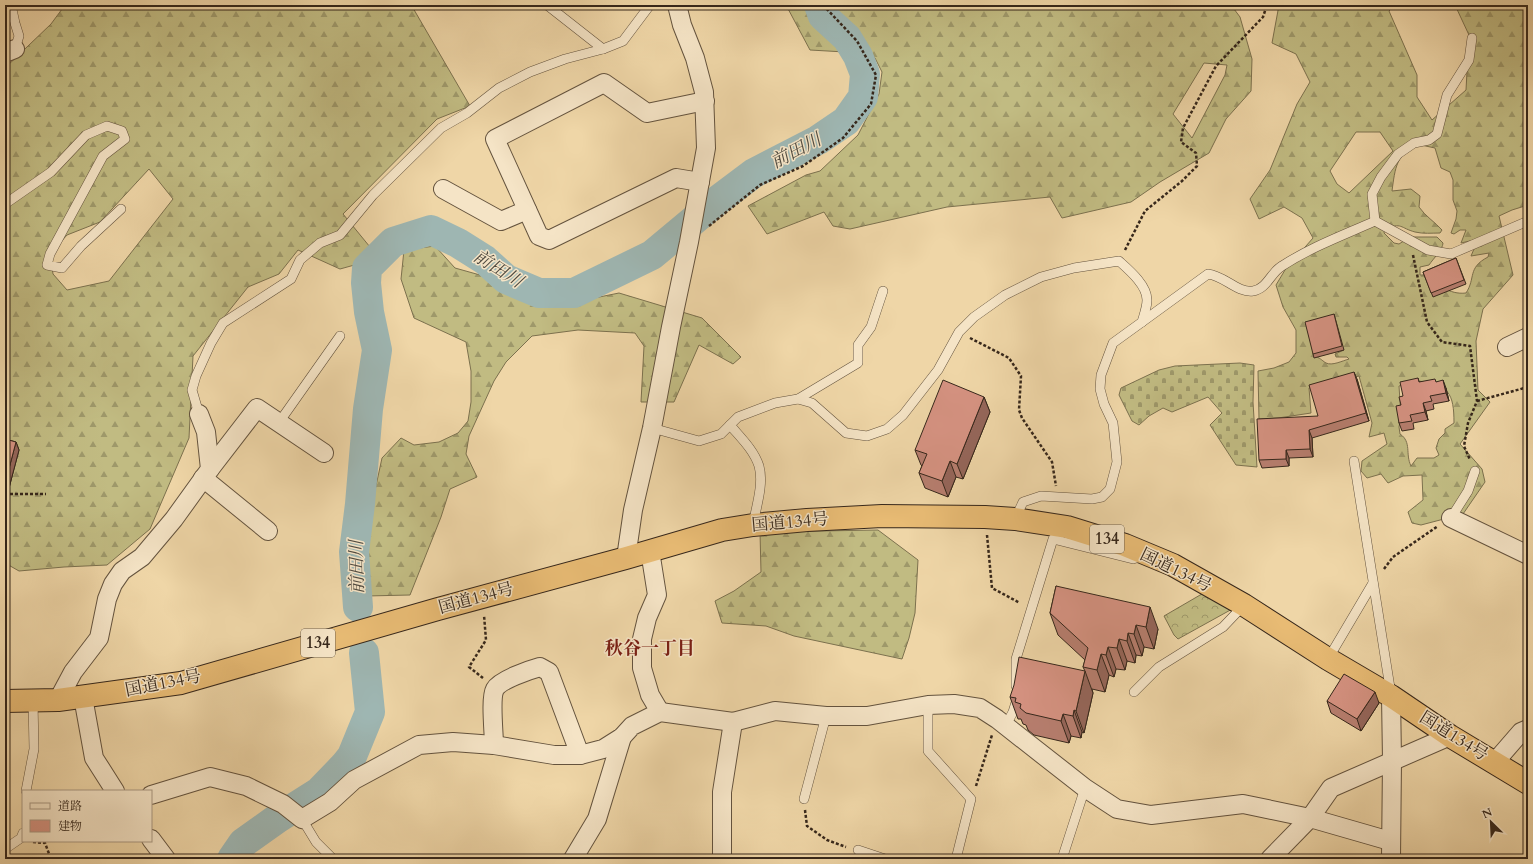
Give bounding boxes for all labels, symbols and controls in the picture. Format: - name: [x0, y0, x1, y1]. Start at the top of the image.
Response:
- water label: 前田川: [766, 126, 827, 175]
- water label: 前田川: [468, 244, 529, 295]
- street label: 国道134号: [751, 507, 829, 537]
- road number: 134: [1090, 525, 1124, 553]
- water label: 前田川: [344, 538, 370, 594]
- street label: 国道134号: [1136, 543, 1216, 597]
- street label: 国道134号: [436, 577, 516, 619]
- road number: 134: [301, 629, 335, 657]
- district label: 秋谷一丁目: [605, 636, 695, 661]
- street label: 国道134号: [123, 664, 203, 702]
- street label: 国道134号: [1415, 706, 1493, 766]
- legend: [22, 790, 152, 842]
- text: 道路: [58, 798, 82, 814]
- north arrow: [1471, 802, 1511, 842]
- text: N: [1480, 804, 1495, 822]
- text: 建物: [58, 818, 82, 834]

